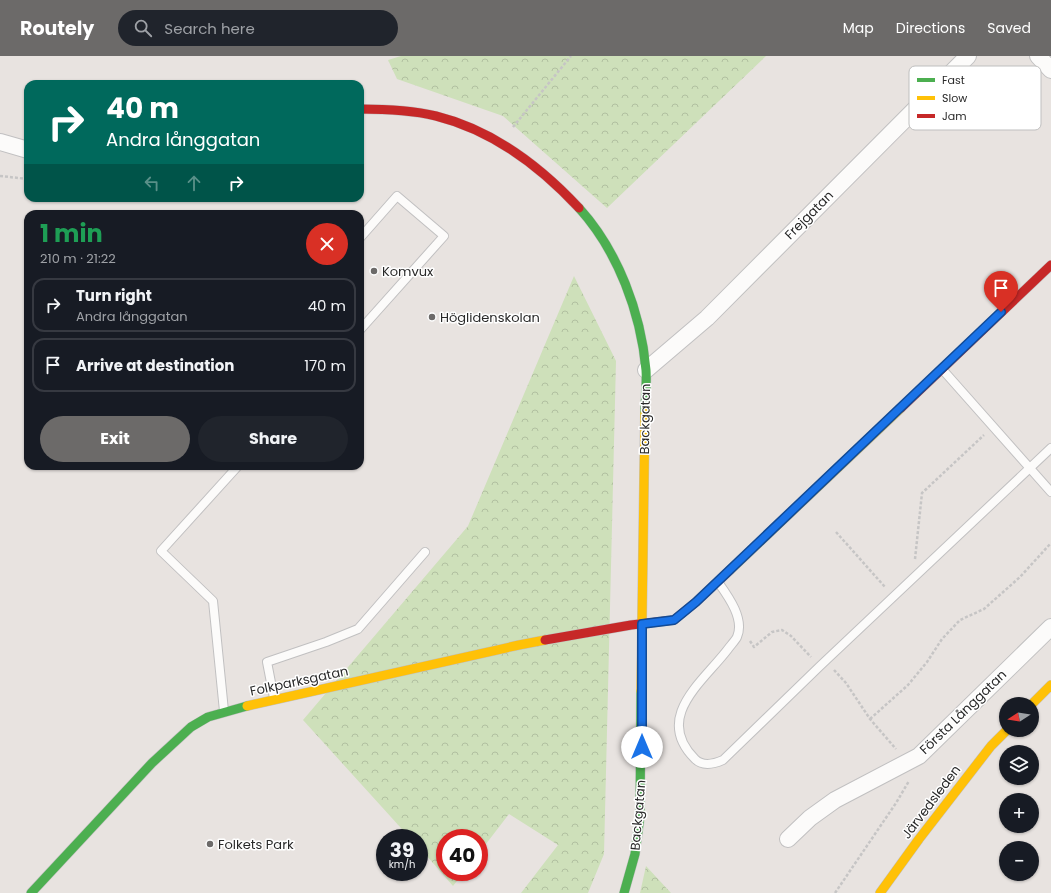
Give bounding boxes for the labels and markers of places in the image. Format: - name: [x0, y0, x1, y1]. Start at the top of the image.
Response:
- place label: Komvux: [382, 262, 434, 281]
- marker: Komvux: [369, 266, 379, 276]
- pin: [984, 271, 1018, 312]
- place label: Höglidenskolan: [440, 308, 540, 327]
- marker: Höglidenskolan: [427, 312, 437, 322]
- place label: Folkets Park: [218, 835, 294, 854]
- marker: Folkets Park: [205, 839, 215, 849]

